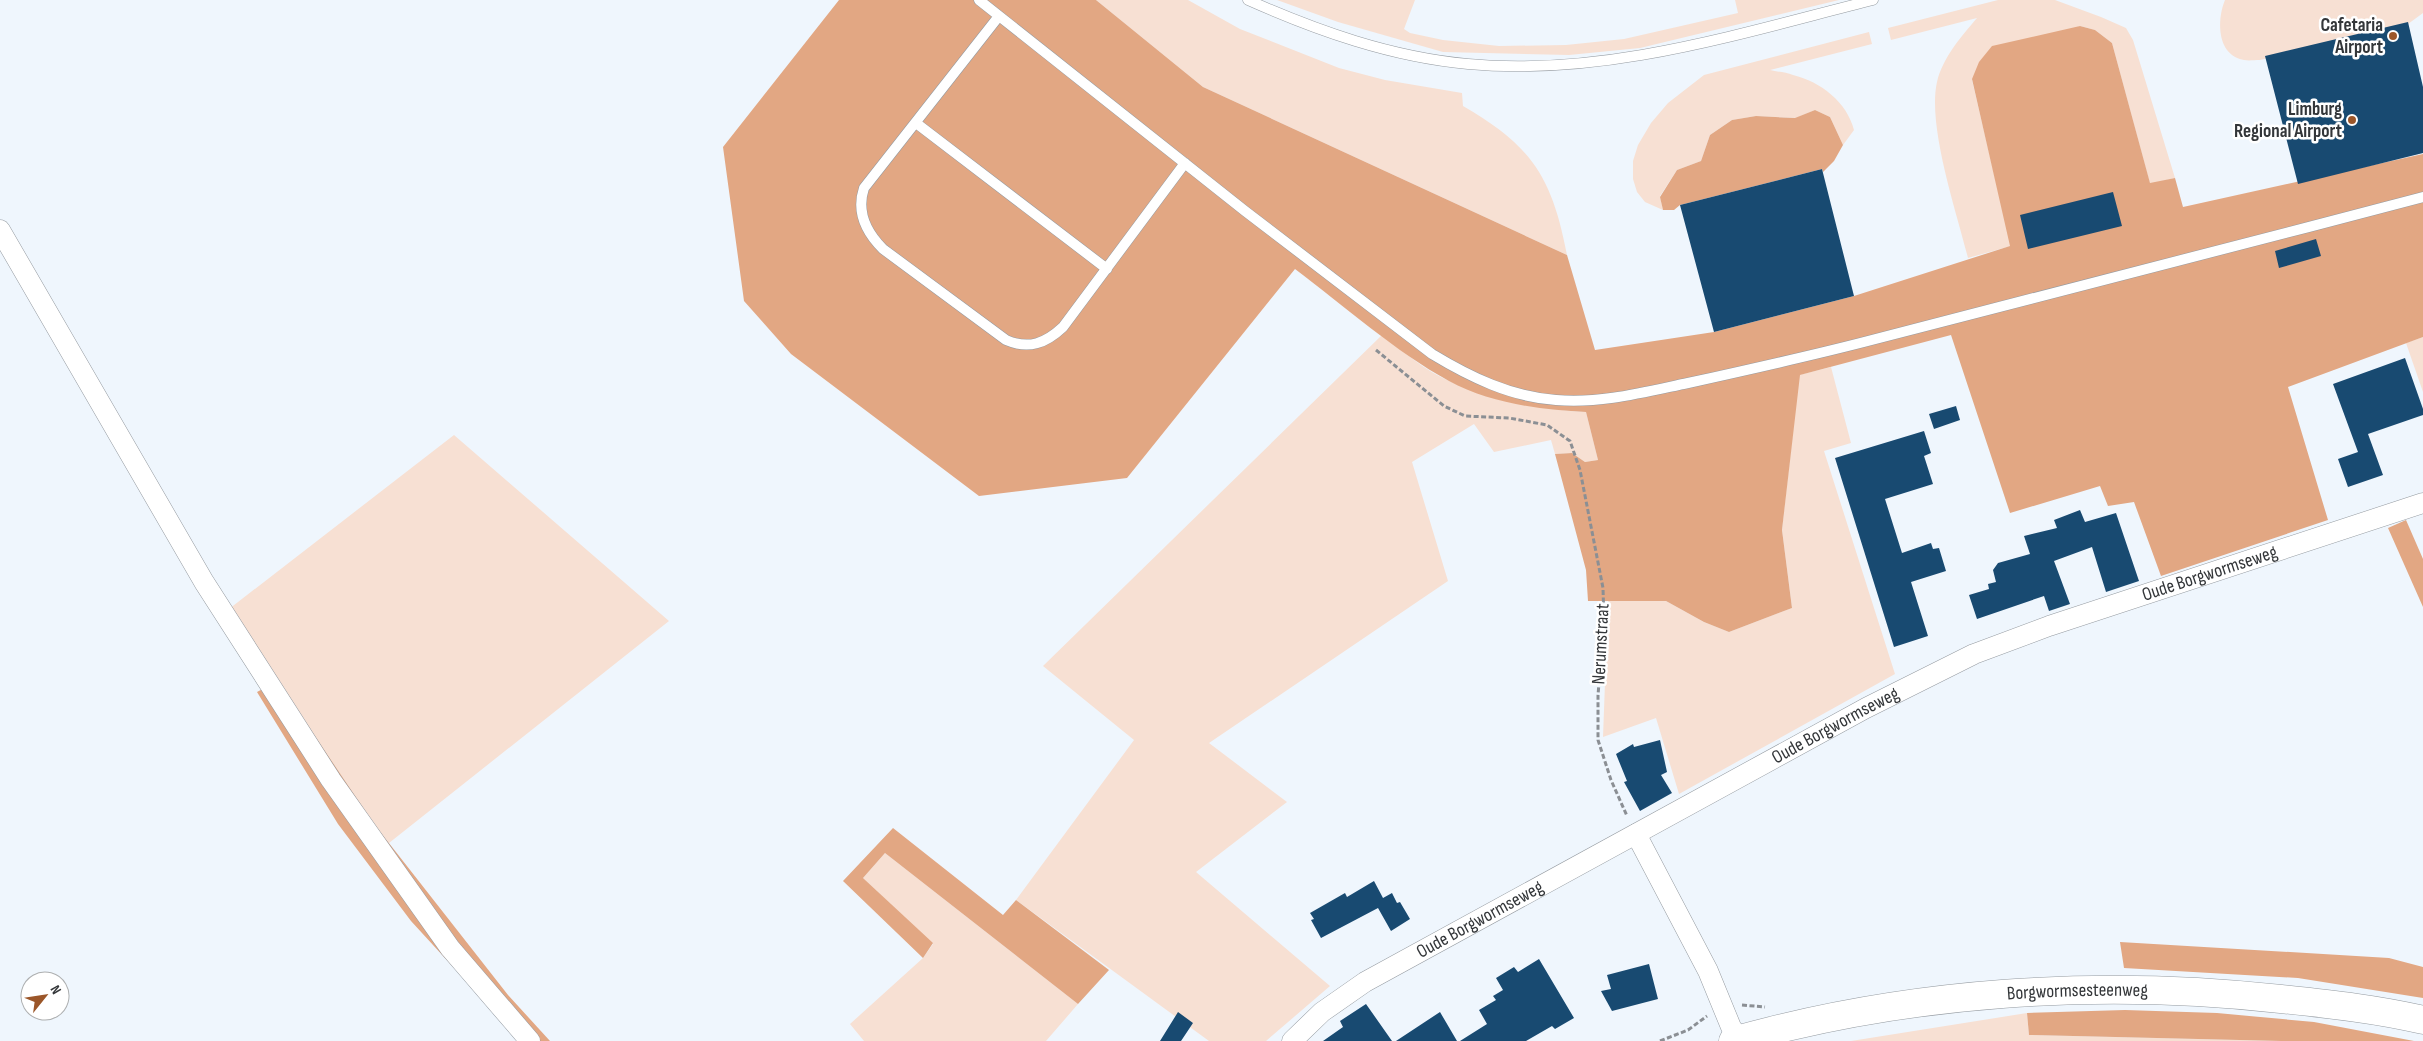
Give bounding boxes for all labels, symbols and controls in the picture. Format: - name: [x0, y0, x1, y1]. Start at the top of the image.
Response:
- place label: Cafetaria Airport: [2320, 14, 2383, 59]
- marker: Cafetaria Airport: [2387, 30, 2399, 42]
- place label: Limburg Regional Airport: [2234, 98, 2342, 143]
- marker: Limburg Regional Airport: [2346, 114, 2358, 126]
- street label: Oude Borgwormseweg: [2139, 540, 2281, 606]
- street label: Nerumstraat: [1587, 603, 1615, 685]
- street label: Oude Borgwormseweg: [1768, 682, 1903, 769]
- street label: Oude Borgwormseweg: [1412, 875, 1548, 963]
- north arrow: [20, 971, 70, 1021]
- street label: Borgwormsesteenweg: [2006, 978, 2149, 1005]
- text: N: [47, 982, 65, 997]

